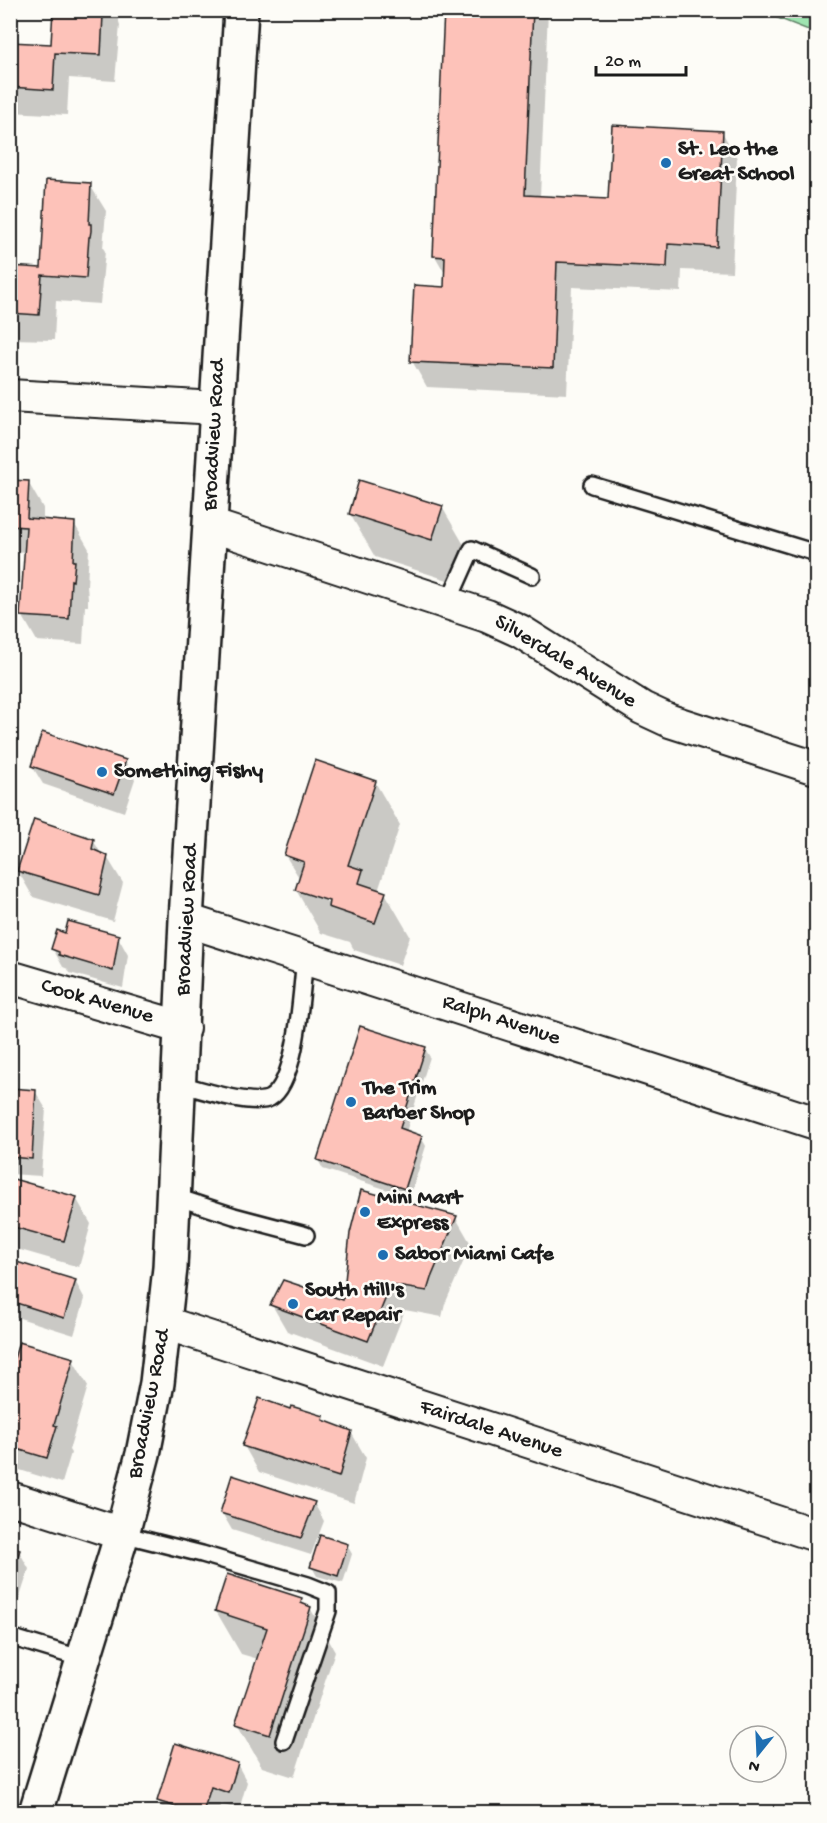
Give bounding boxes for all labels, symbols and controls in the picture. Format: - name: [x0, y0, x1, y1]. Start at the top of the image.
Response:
- scale bar: [596, 39, 686, 77]
- text: 20 m: [605, 52, 641, 73]
- place label: St. Leo the Great School: [678, 137, 795, 188]
- marker: St. Leo the Great School: [659, 156, 673, 170]
- street label: Broadview Road: [198, 356, 232, 512]
- street label: Silverdale Avenue: [489, 609, 641, 715]
- place label: Something Fishy: [114, 759, 263, 785]
- marker: Something Fishy: [95, 765, 109, 779]
- street label: Broadview Road: [171, 841, 205, 997]
- street label: Cook Avenue: [38, 974, 157, 1031]
- street label: Ralph Avenue: [439, 990, 564, 1053]
- place label: The Trim Barber Shop: [361, 1076, 475, 1127]
- marker: The Trim Barber Shop: [344, 1095, 358, 1109]
- place label: Mini Mart Express: [377, 1186, 464, 1237]
- marker: Mini Mart Express: [358, 1205, 372, 1219]
- place label: Sabor Miami Cafe: [395, 1242, 554, 1268]
- marker: Sabor Miami Cafe: [376, 1248, 390, 1262]
- place label: South Hill's Car Repair: [304, 1278, 406, 1329]
- marker: South Hill's Car Repair: [286, 1297, 300, 1311]
- street label: Broadview Road: [123, 1325, 178, 1482]
- street label: Fairdale Avenue: [415, 1394, 566, 1466]
- north arrow: [728, 1724, 788, 1784]
- text: N: [746, 1754, 762, 1776]

